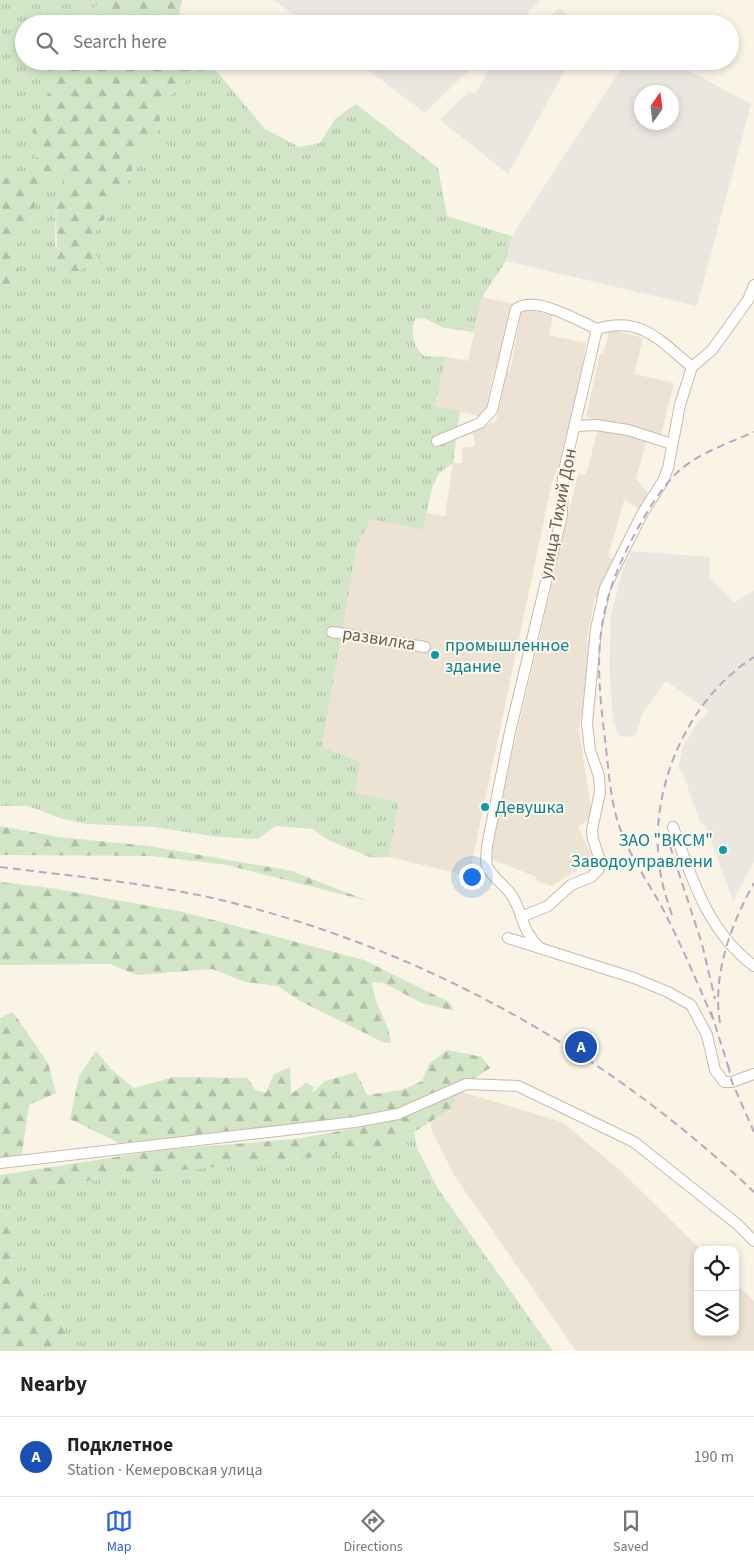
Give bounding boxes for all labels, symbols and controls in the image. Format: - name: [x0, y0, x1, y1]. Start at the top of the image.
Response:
- search box: [15, 15, 739, 70]
- icon: search: [33, 29, 61, 57]
- text: Search here: [73, 29, 167, 56]
- north arrow: [634, 85, 679, 130]
- street label: улица Тихий Дон: [533, 446, 583, 582]
- street label: развилка: [341, 621, 417, 657]
- place label: промышленное здание: [445, 633, 569, 679]
- marker: промышленное здание: [429, 649, 441, 661]
- place label: Девушка: [495, 795, 564, 820]
- marker: Девушка: [479, 801, 491, 813]
- place label: ЗАО "ВКСМ" Заводоуправлени: [571, 828, 713, 874]
- marker: ЗАО "ВКСМ" Заводоуправлени: [717, 844, 729, 856]
- your location: [459, 864, 485, 890]
- pin: A: [565, 1028, 597, 1066]
- map controls: [694, 1246, 739, 1336]
- button: locate: [694, 1246, 739, 1291]
- button: layers: [694, 1291, 739, 1336]
- text: Nearby: [20, 1369, 87, 1399]
- text: Подклетное: [67, 1432, 173, 1459]
- text: A: [31, 1446, 41, 1468]
- text: 190 m: [694, 1446, 734, 1468]
- text: Station · Кемеровская улица: [67, 1459, 263, 1481]
- tab: Map: [105, 1507, 133, 1557]
- tab: Directions: [343, 1507, 403, 1557]
- tab: Saved: [613, 1507, 649, 1557]

